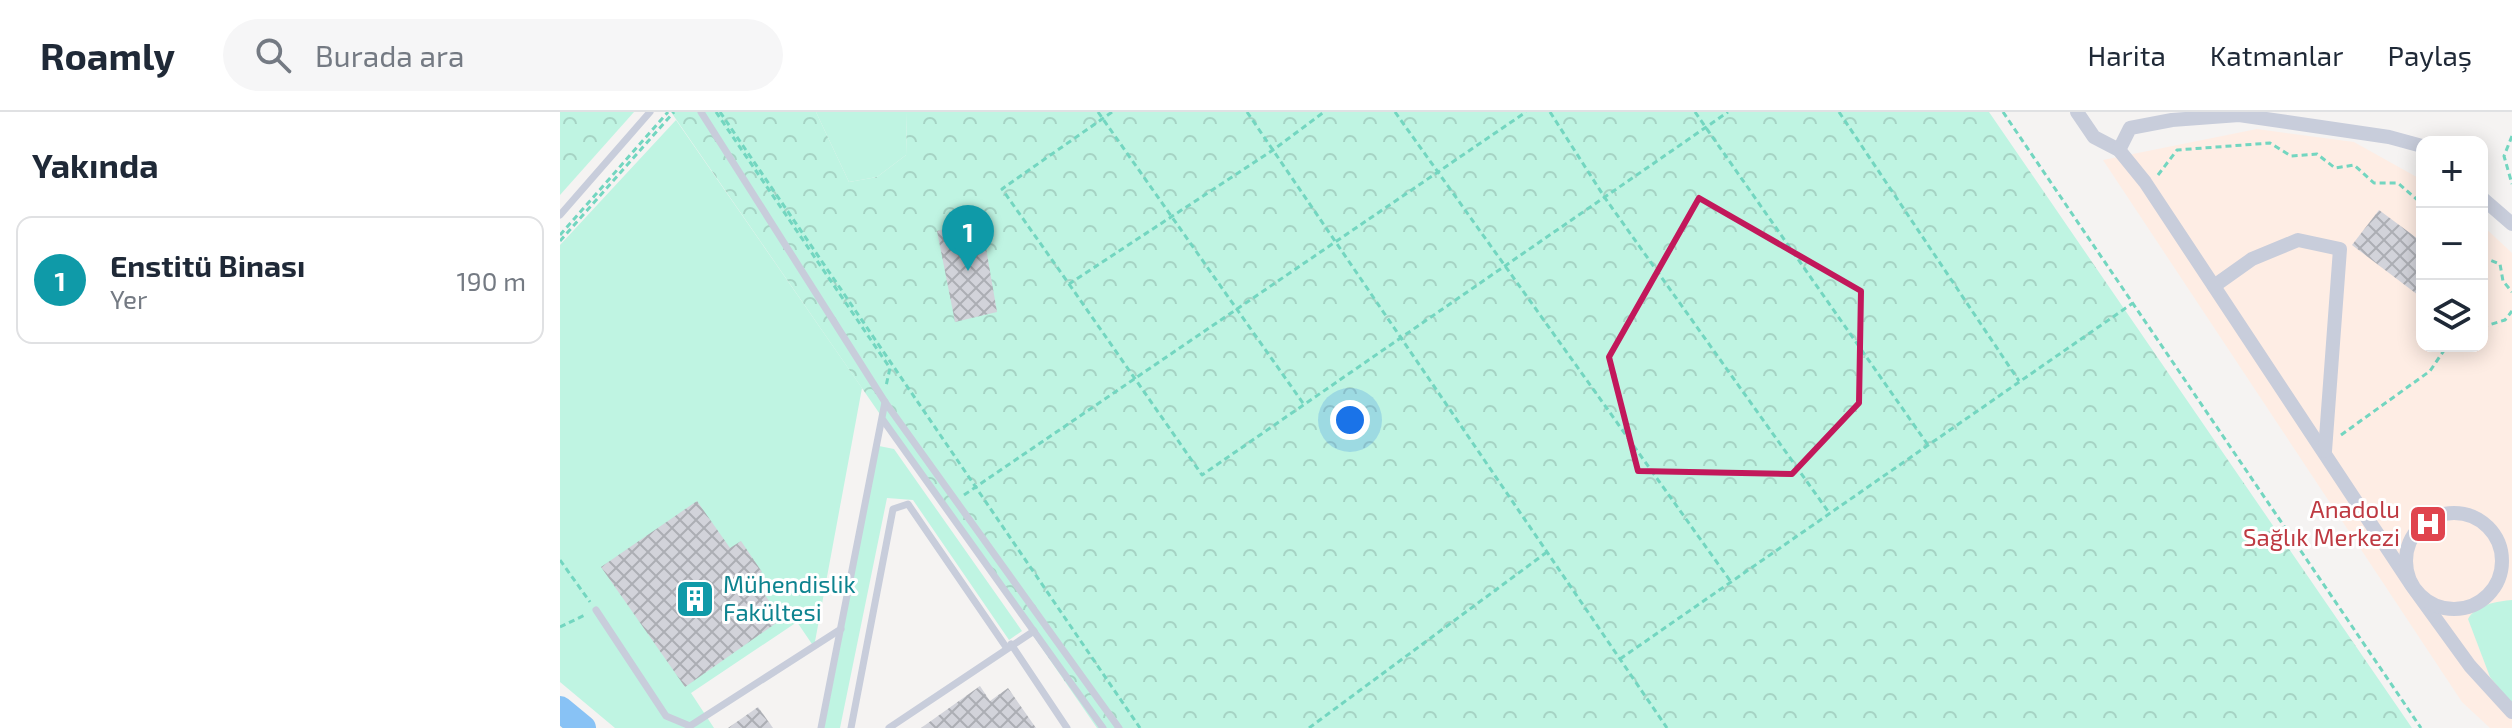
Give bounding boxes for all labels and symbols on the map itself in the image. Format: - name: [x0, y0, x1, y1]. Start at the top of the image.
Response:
- pin: 1: [942, 205, 994, 271]
- your location: [1330, 400, 1370, 440]
- place label: Anadolu Sağlık Merkezi: [2243, 494, 2400, 551]
- hospital icon: Anadolu Sağlık Merkezi: [2407, 503, 2449, 545]
- place label: Mühendislik Fakültesi: [723, 569, 856, 626]
- building icon: Mühendislik Fakültesi: [674, 578, 716, 620]

